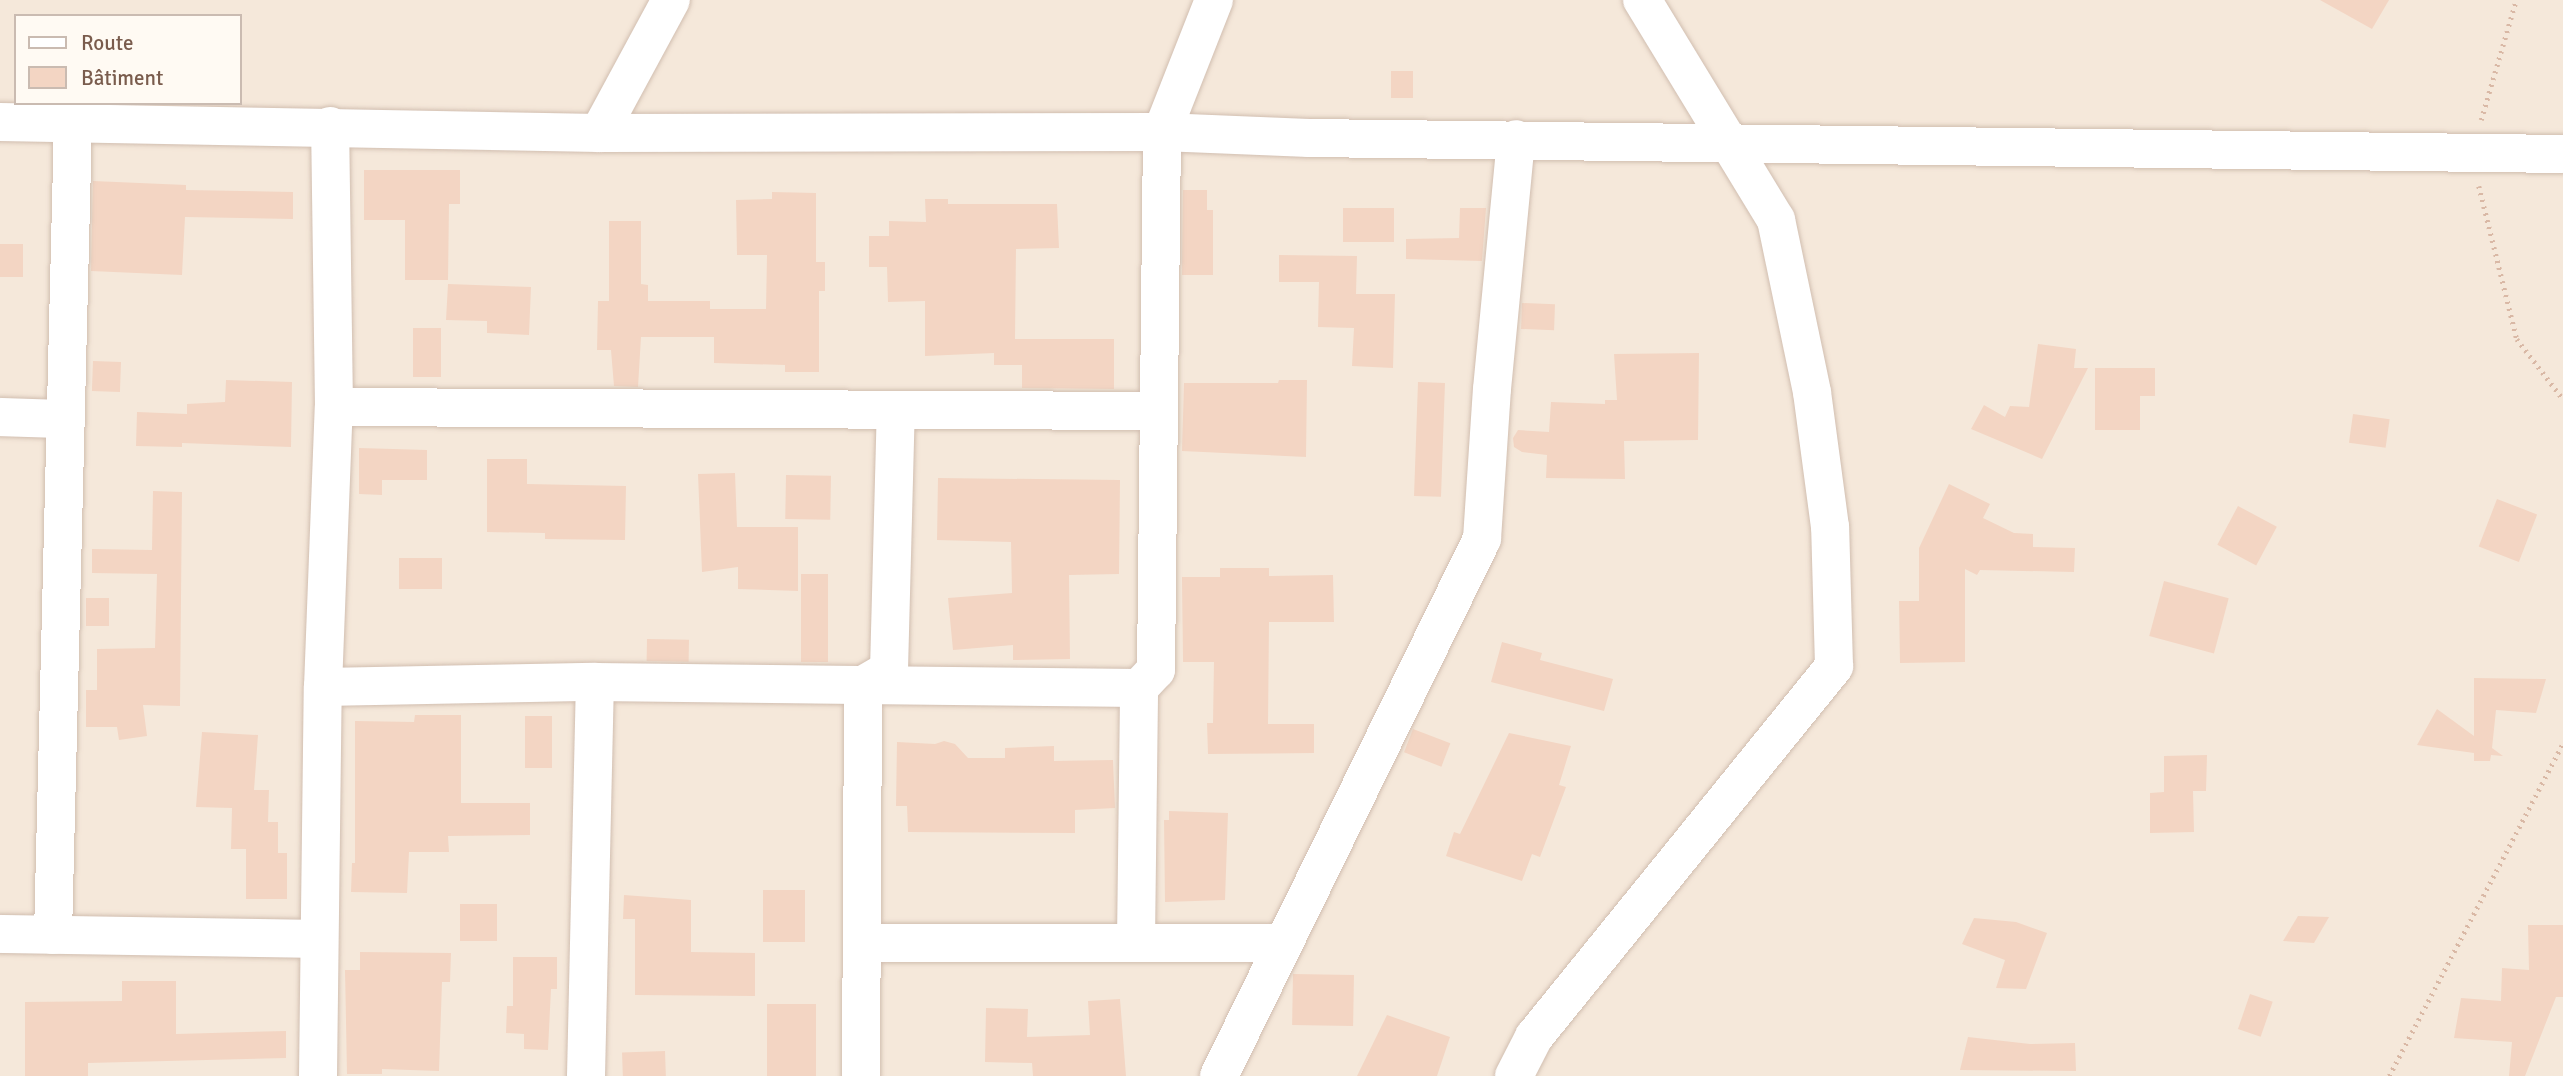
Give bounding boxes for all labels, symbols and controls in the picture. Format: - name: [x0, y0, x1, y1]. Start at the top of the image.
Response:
- legend: [14, 14, 242, 105]
- text: Route: [81, 30, 133, 56]
- text: Bâtiment: [81, 65, 163, 91]

